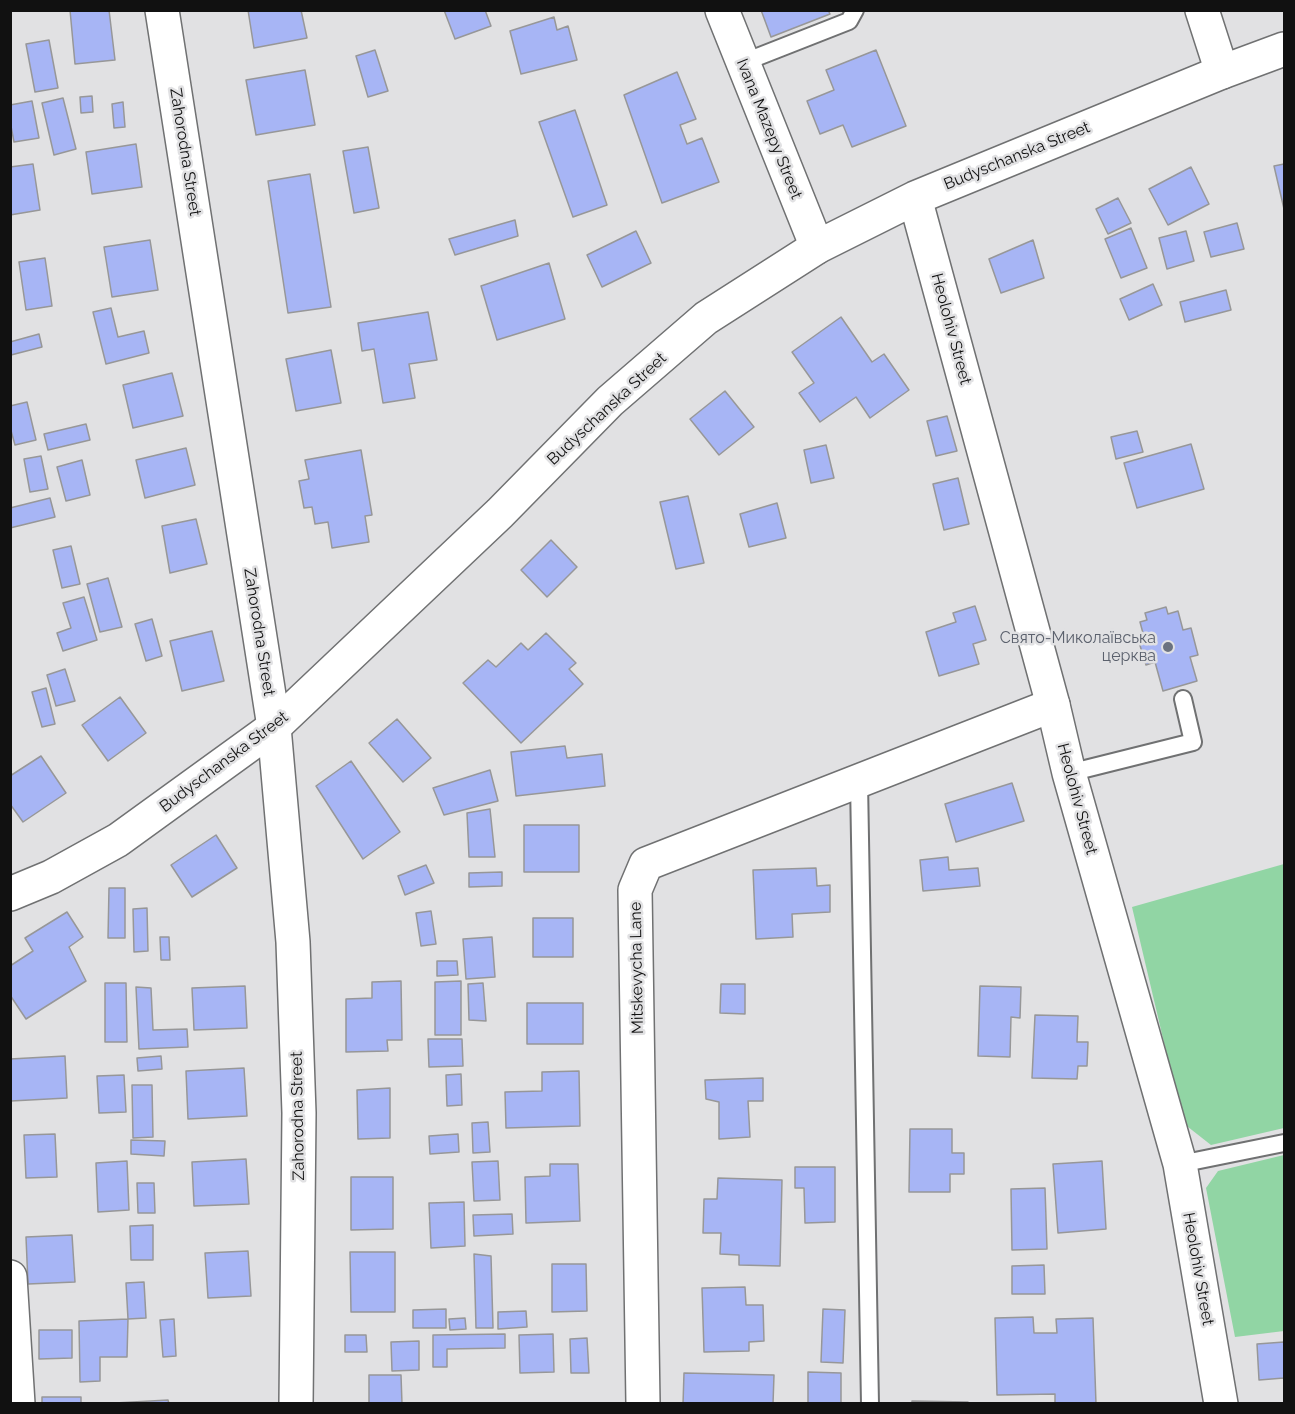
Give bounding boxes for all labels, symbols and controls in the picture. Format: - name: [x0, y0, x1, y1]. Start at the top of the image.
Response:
- street label: Ivana Mazepy Street: [732, 56, 806, 202]
- street label: Zahorodna Street: [165, 87, 205, 217]
- street label: Budyschanska Street: [941, 118, 1093, 194]
- street label: Heolohiv Street: [927, 271, 975, 387]
- street label: Budyschanska Street: [543, 349, 671, 469]
- street label: Zahorodna Street: [239, 567, 279, 697]
- place label: Свято-Миколаївська церква: [1000, 628, 1156, 666]
- marker: Свято-Миколаївська церква: [1161, 640, 1175, 654]
- street label: Budyschanska Street: [156, 707, 292, 817]
- street label: Heolohiv Street: [1053, 741, 1101, 857]
- street label: Mitskevycha Lane: [626, 902, 648, 1034]
- street label: Zahorodna Street: [287, 1051, 309, 1181]
- street label: Heolohiv Street: [1179, 1211, 1217, 1327]

